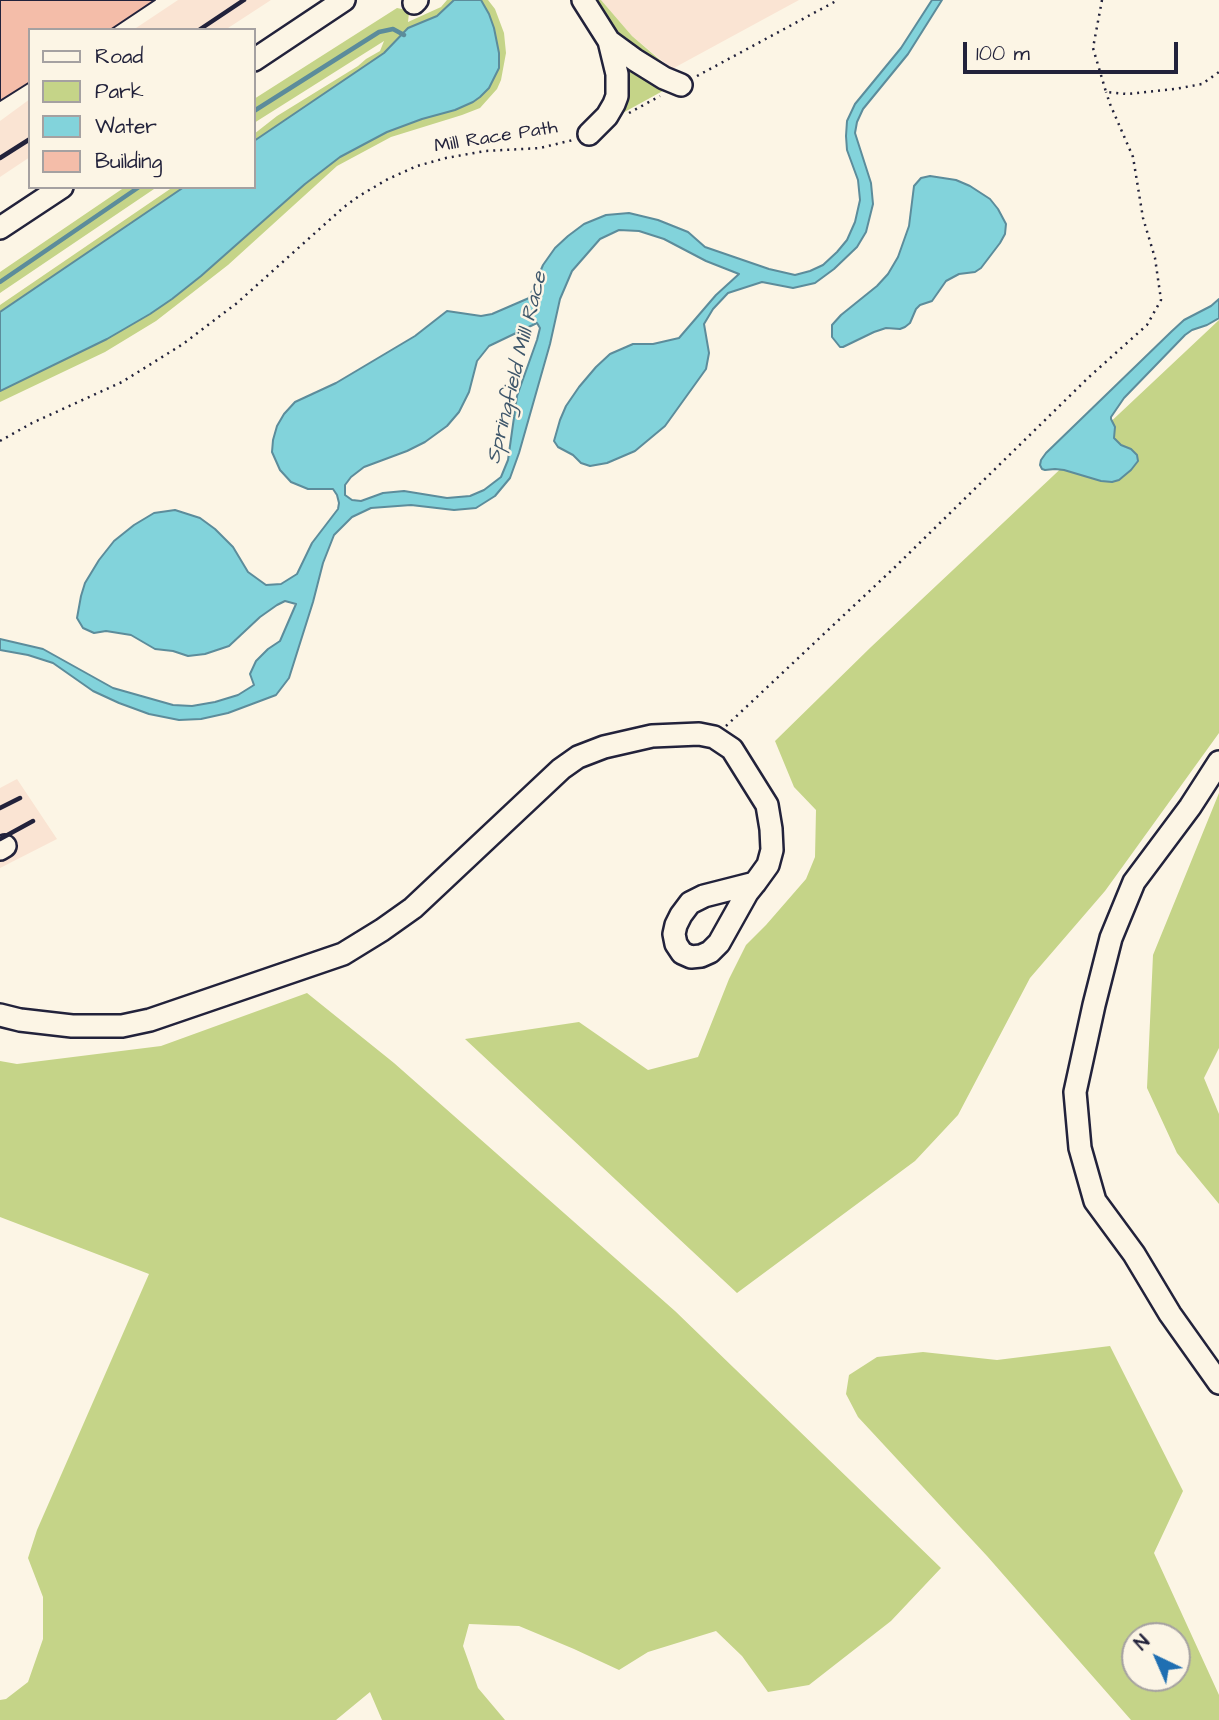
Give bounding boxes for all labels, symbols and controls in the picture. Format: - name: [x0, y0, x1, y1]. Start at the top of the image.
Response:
- legend: [28, 28, 256, 189]
- scale bar: [967, 28, 1182, 72]
- text: 100 m: [976, 39, 1030, 68]
- text: Road: [95, 42, 143, 71]
- text: Park: [95, 77, 144, 106]
- text: Water: [95, 112, 157, 141]
- street label: Mill Race Path: [433, 117, 559, 159]
- text: Building: [95, 147, 162, 176]
- water label: Springfield Mill Race: [482, 270, 554, 466]
- north arrow: [1121, 1622, 1191, 1692]
- text: N: [1129, 1629, 1156, 1657]

